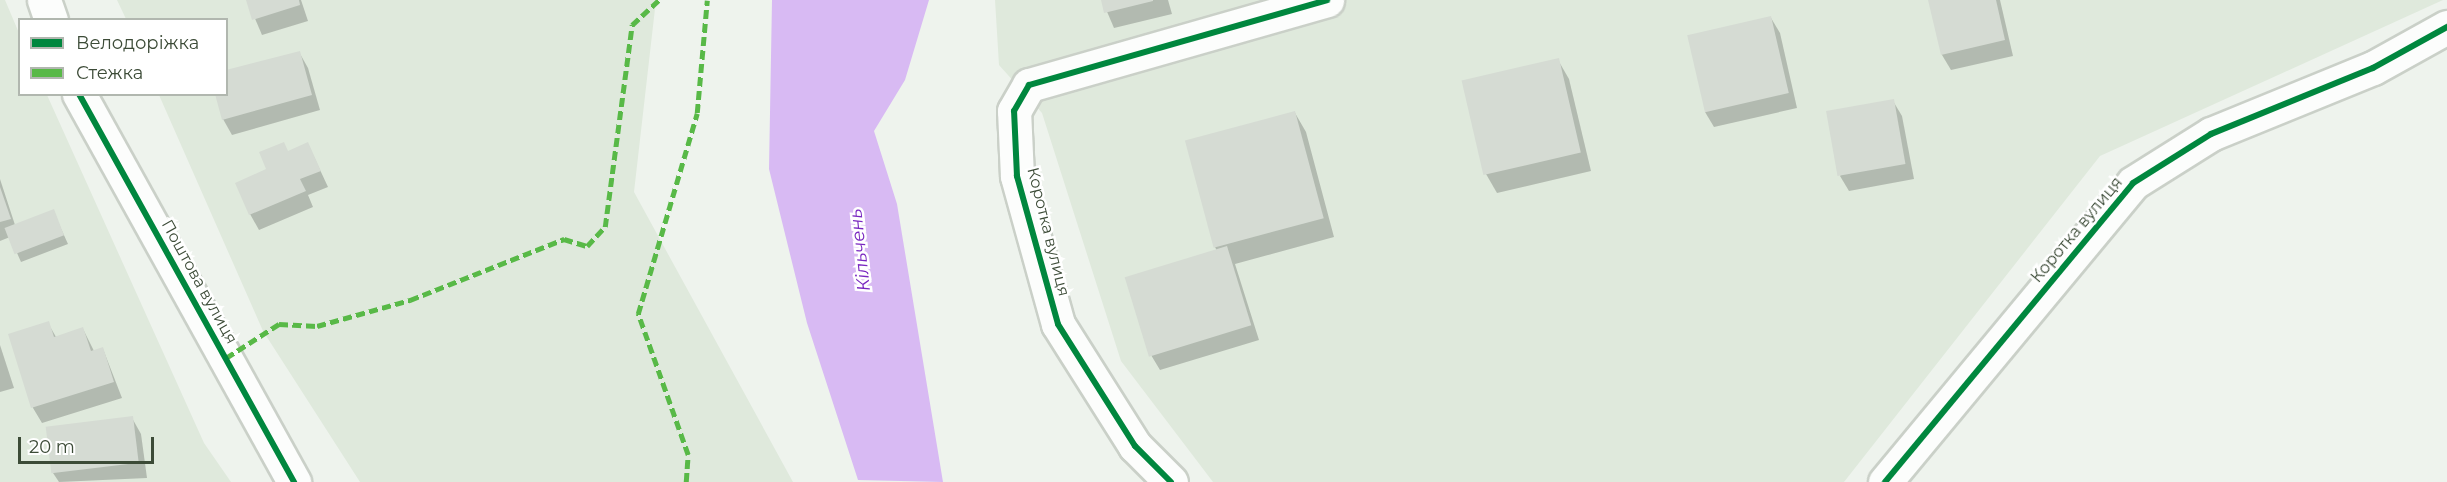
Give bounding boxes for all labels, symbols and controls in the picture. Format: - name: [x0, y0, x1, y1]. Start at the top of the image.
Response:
- legend: [18, 18, 228, 96]
- text: Велодоріжка: [76, 32, 199, 54]
- text: Стежка: [76, 62, 143, 84]
- street label: Коротка вулиця: [1023, 166, 1073, 298]
- street label: Коротка вулиця: [2027, 173, 2127, 287]
- water label: Кільчень: [845, 208, 875, 292]
- street label: Поштова вулиця: [157, 217, 241, 347]
- scale bar: [21, 425, 158, 463]
- text: 20 m: [29, 436, 75, 458]

